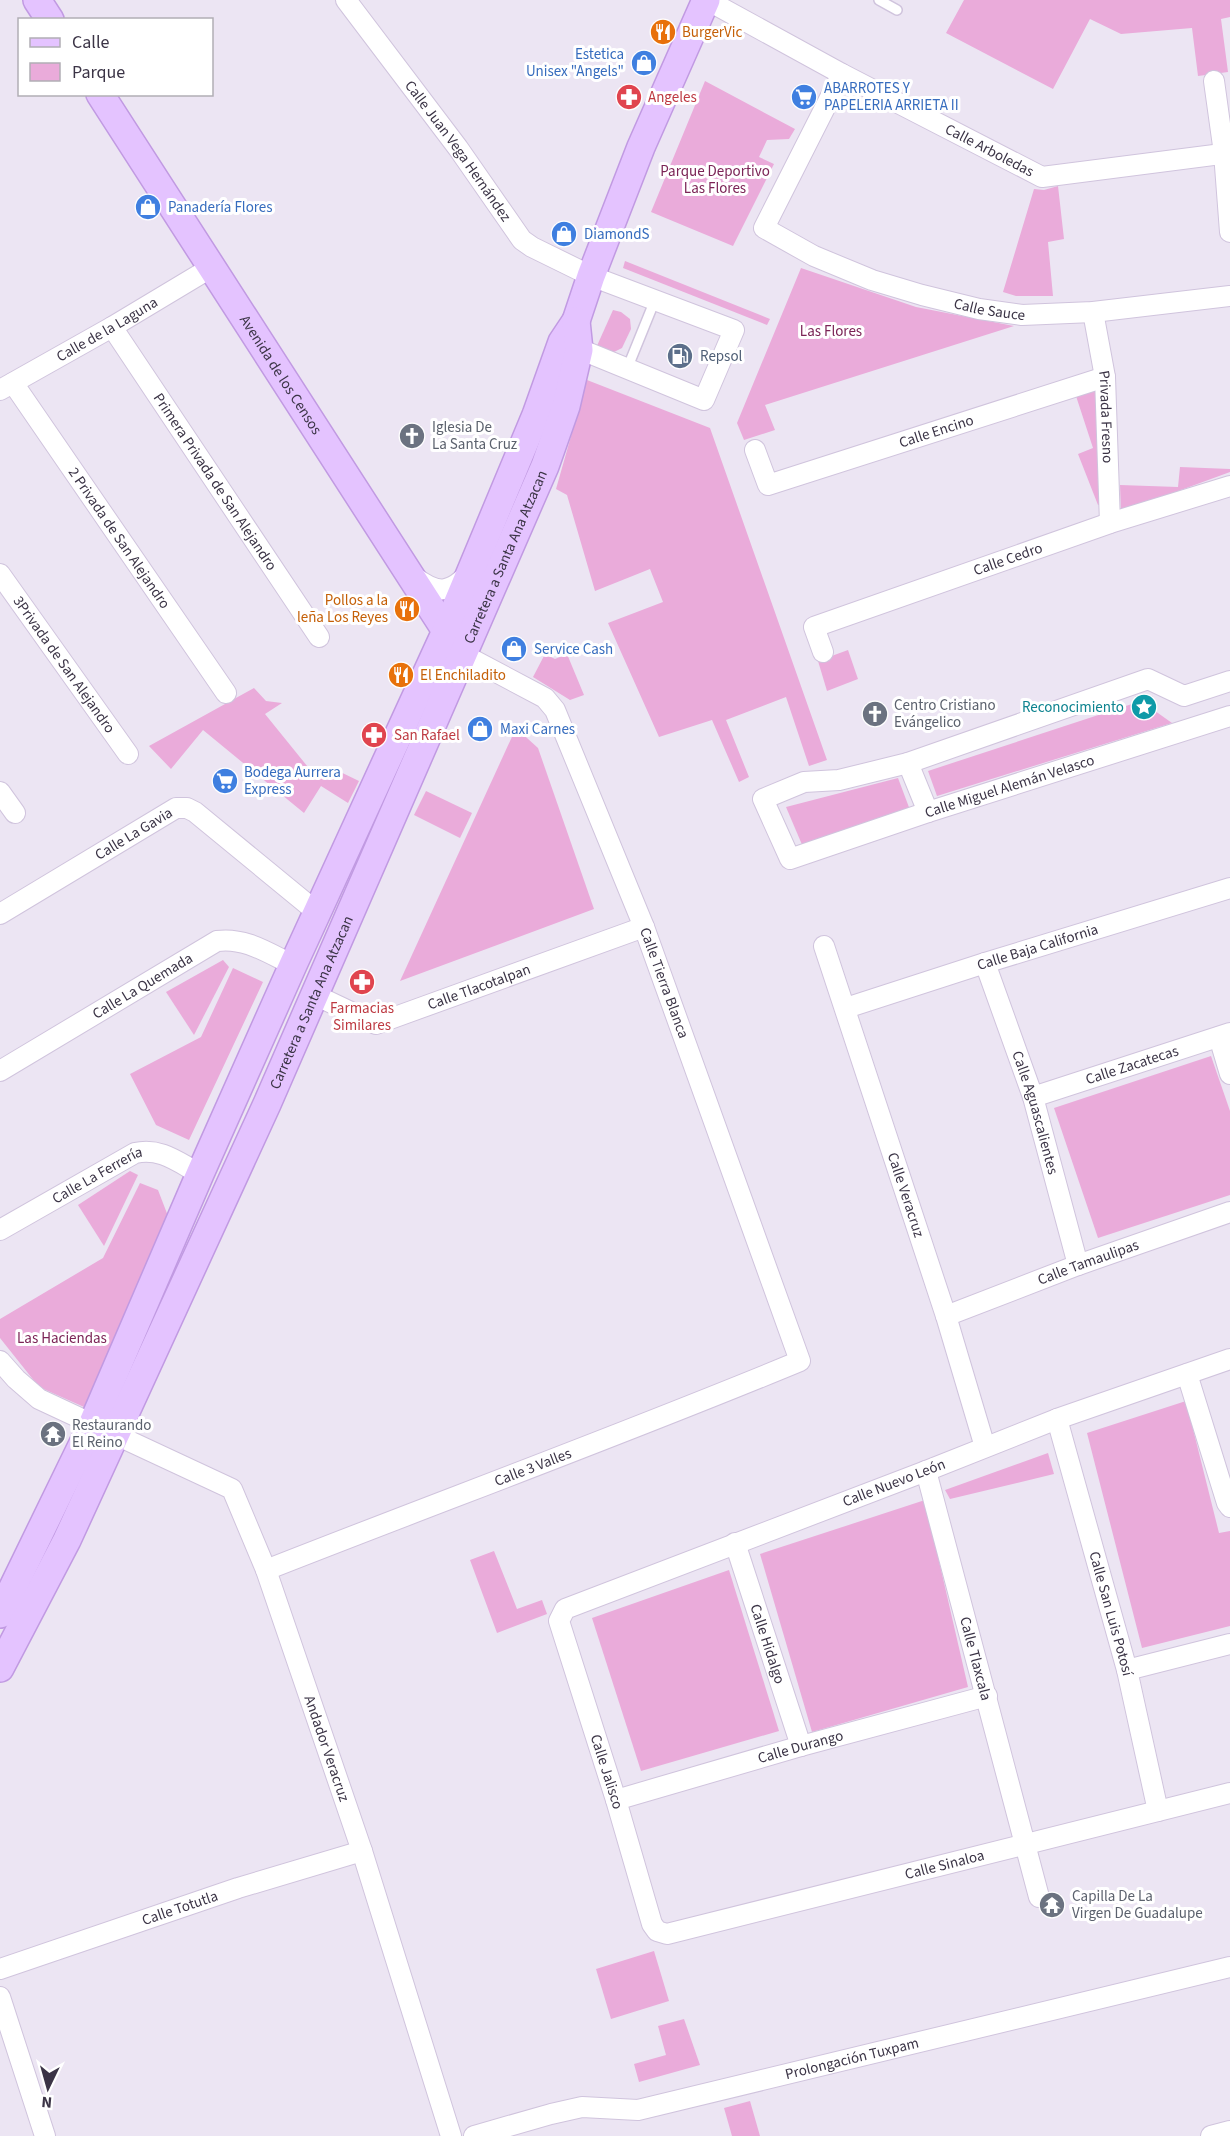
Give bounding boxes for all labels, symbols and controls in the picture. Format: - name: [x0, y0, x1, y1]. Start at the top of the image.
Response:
- restaurant icon: BurgerVic: [648, 17, 678, 47]
- legend: [18, 18, 213, 96]
- place label: BurgerVic: [682, 22, 742, 43]
- text: Calle: [72, 30, 110, 55]
- place label: Estetica Unisex "Angels": [526, 44, 624, 82]
- shop icon: Estetica Unisex "Angels": [629, 48, 659, 78]
- text: Parque: [72, 60, 125, 85]
- street label: Calle Juan Vega Hernández: [400, 76, 516, 226]
- place label: ABARROTES Y PAPELERIA ARRIETA II: [824, 78, 959, 116]
- pharmacy icon: Angeles: [614, 82, 644, 112]
- supermarket icon: ABARROTES Y PAPELERIA ARRIETA II: [789, 82, 819, 112]
- place label: Angeles: [648, 87, 697, 108]
- street label: Calle Arboledas: [941, 118, 1038, 182]
- park label: Parque Deportivo Las Flores: [660, 161, 770, 199]
- shop icon: Panadería Flores: [133, 192, 163, 222]
- place label: Panadería Flores: [168, 197, 273, 218]
- shop icon: DiamondS: [549, 219, 579, 249]
- place label: DiamondS: [584, 224, 650, 245]
- street label: Calle de la Laguna: [52, 292, 161, 367]
- street label: Calle Sauce: [952, 293, 1026, 326]
- street label: Avenida de los Censos: [235, 311, 327, 439]
- park label: Las Flores: [800, 321, 862, 342]
- fuel station icon: Repsol: [665, 341, 695, 371]
- place label: Repsol: [700, 346, 743, 367]
- street label: Privada Fresno: [1093, 369, 1118, 464]
- street label: Primera Privada de San Alejandro: [148, 389, 282, 575]
- street label: Calle Encino: [896, 409, 976, 453]
- place label: Iglesia De La Santa Cruz: [432, 417, 517, 455]
- church icon: Iglesia De La Santa Cruz: [397, 421, 427, 451]
- street label: 2 Privada de San Alejandro: [63, 463, 175, 613]
- street label: Carretera a Santa Ana Atzacan: [458, 467, 552, 647]
- street label: Calle Cedro: [970, 537, 1045, 581]
- place label: Pollos a la leña Los Reyes: [297, 590, 388, 628]
- street label: 3Privada de San Alejandro: [8, 591, 120, 737]
- restaurant icon: Pollos a la leña Los Reyes: [392, 594, 422, 624]
- shop icon: Service Cash: [499, 634, 529, 664]
- place label: Service Cash: [534, 639, 613, 660]
- restaurant icon: El Enchiladito: [386, 660, 416, 690]
- place label: El Enchiladito: [420, 665, 506, 686]
- place icon: Reconocimiento: [1129, 692, 1159, 722]
- place label: Centro Cristiano Evángelico: [894, 695, 996, 733]
- place label: Reconocimiento: [1022, 697, 1124, 718]
- church icon: Centro Cristiano Evángelico: [860, 699, 890, 729]
- shop icon: Maxi Carnes: [465, 714, 495, 744]
- place label: Maxi Carnes: [500, 719, 575, 740]
- pharmacy icon: San Rafael: [359, 720, 389, 750]
- place label: San Rafael: [394, 725, 460, 746]
- street label: Calle Miguel Alemán Velasco: [922, 749, 1097, 823]
- place label: Bodega Aurrera Express: [244, 762, 341, 800]
- supermarket icon: Bodega Aurrera Express: [210, 766, 240, 796]
- street label: Calle La Gavia: [91, 802, 176, 865]
- street label: Carretera a Santa Ana Atzacan: [264, 912, 358, 1092]
- street label: Calle Baja California: [974, 918, 1101, 975]
- street label: Calle Tierra Blanca: [634, 925, 694, 1041]
- street label: Calle La Quemada: [88, 947, 197, 1024]
- street label: Calle Tlacotalpan: [424, 958, 533, 1015]
- pharmacy icon: Farmacias Similares: [347, 967, 377, 997]
- place label: Farmacias Similares: [330, 998, 394, 1036]
- street label: Calle Zacatecas: [1083, 1040, 1181, 1090]
- street label: Calle Aguascalientes: [1007, 1048, 1064, 1177]
- street label: Calle La Ferrería: [48, 1141, 144, 1209]
- street label: Calle Veracruz: [882, 1150, 930, 1240]
- street label: Calle Tamaulipas: [1034, 1234, 1142, 1290]
- park label: Las Haciendas: [17, 1328, 107, 1349]
- place label: Restaurando El Reino: [72, 1415, 151, 1453]
- temple icon: Restaurando El Reino: [38, 1419, 68, 1449]
- street label: Calle 3 Valles: [491, 1443, 574, 1491]
- street label: Calle Nuevo León: [840, 1454, 948, 1512]
- street label: Calle San Luis Potosí: [1084, 1549, 1139, 1679]
- street label: Calle Hidalgo: [745, 1601, 791, 1687]
- street label: Calle Tlaxcala: [955, 1614, 997, 1703]
- street label: Andador Veracruz: [299, 1693, 355, 1804]
- street label: Calle Durango: [755, 1725, 845, 1769]
- street label: Calle Jalisco: [585, 1731, 629, 1812]
- street label: Calle Sinaloa: [903, 1844, 986, 1885]
- street label: Calle Totutla: [139, 1885, 221, 1930]
- place label: Capilla De La Virgen De Guadalupe: [1072, 1886, 1203, 1924]
- temple icon: Capilla De La Virgen De Guadalupe: [1037, 1890, 1067, 1920]
- street label: Prolongación Tuxpam: [783, 2032, 921, 2085]
- north arrow: [18, 2058, 78, 2118]
- text: N: [41, 2091, 53, 2113]

